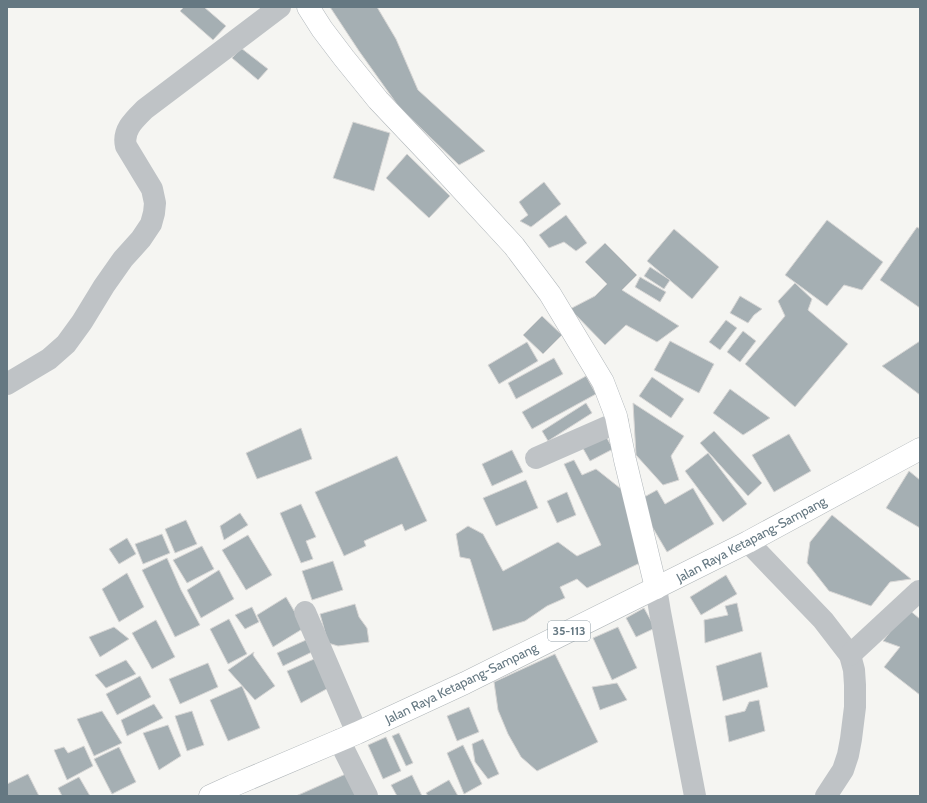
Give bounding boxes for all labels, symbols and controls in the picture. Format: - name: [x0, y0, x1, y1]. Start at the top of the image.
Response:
- street label: Jalan Raya Ketapang-Sampang: [672, 492, 829, 586]
- road number: 35-113: [548, 621, 590, 641]
- street label: Jalan Raya Ketapang-Sampang: [381, 639, 540, 727]

